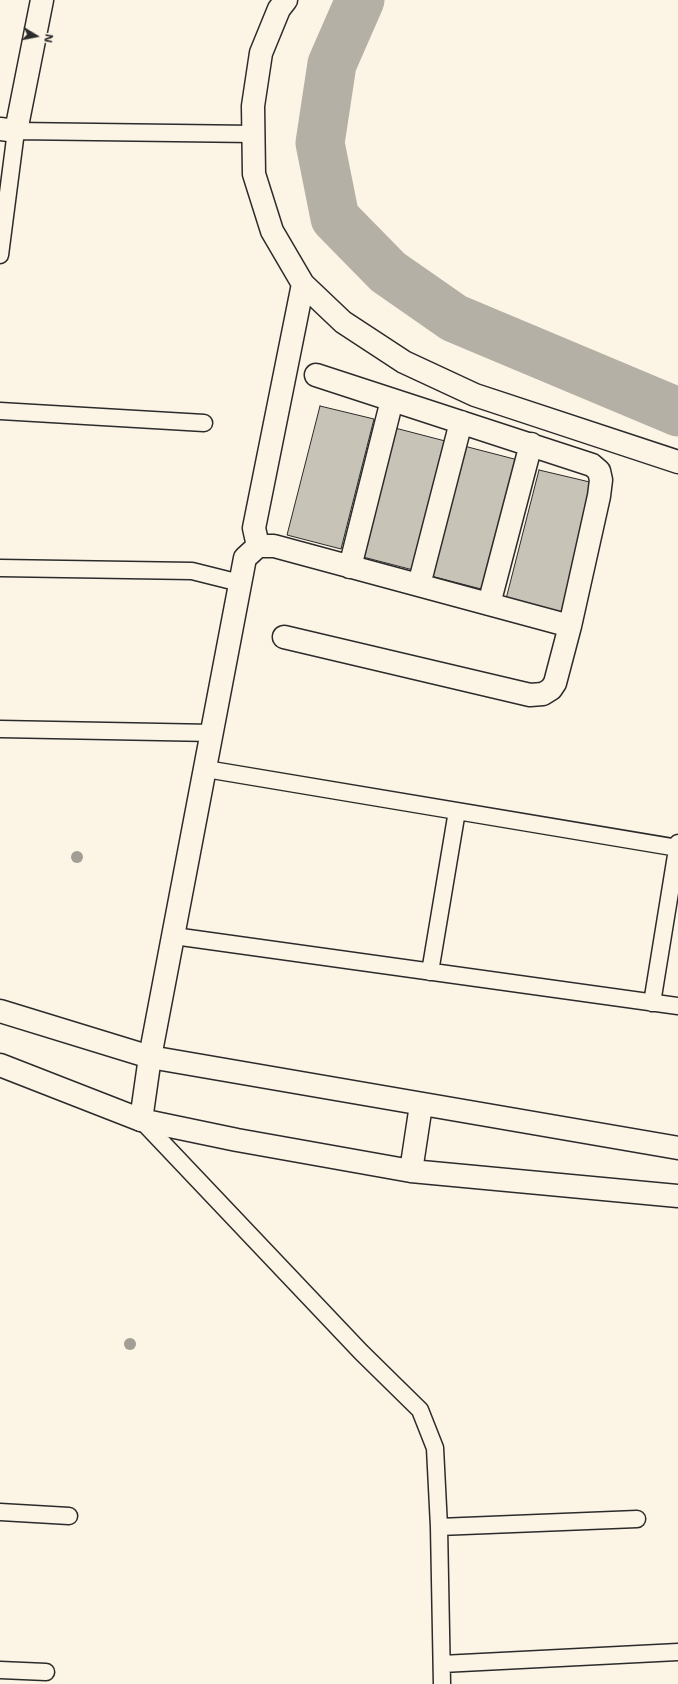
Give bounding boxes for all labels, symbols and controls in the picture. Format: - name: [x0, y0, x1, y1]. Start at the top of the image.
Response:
- north arrow: [16, 16, 56, 56]
- text: N: [40, 33, 56, 44]

